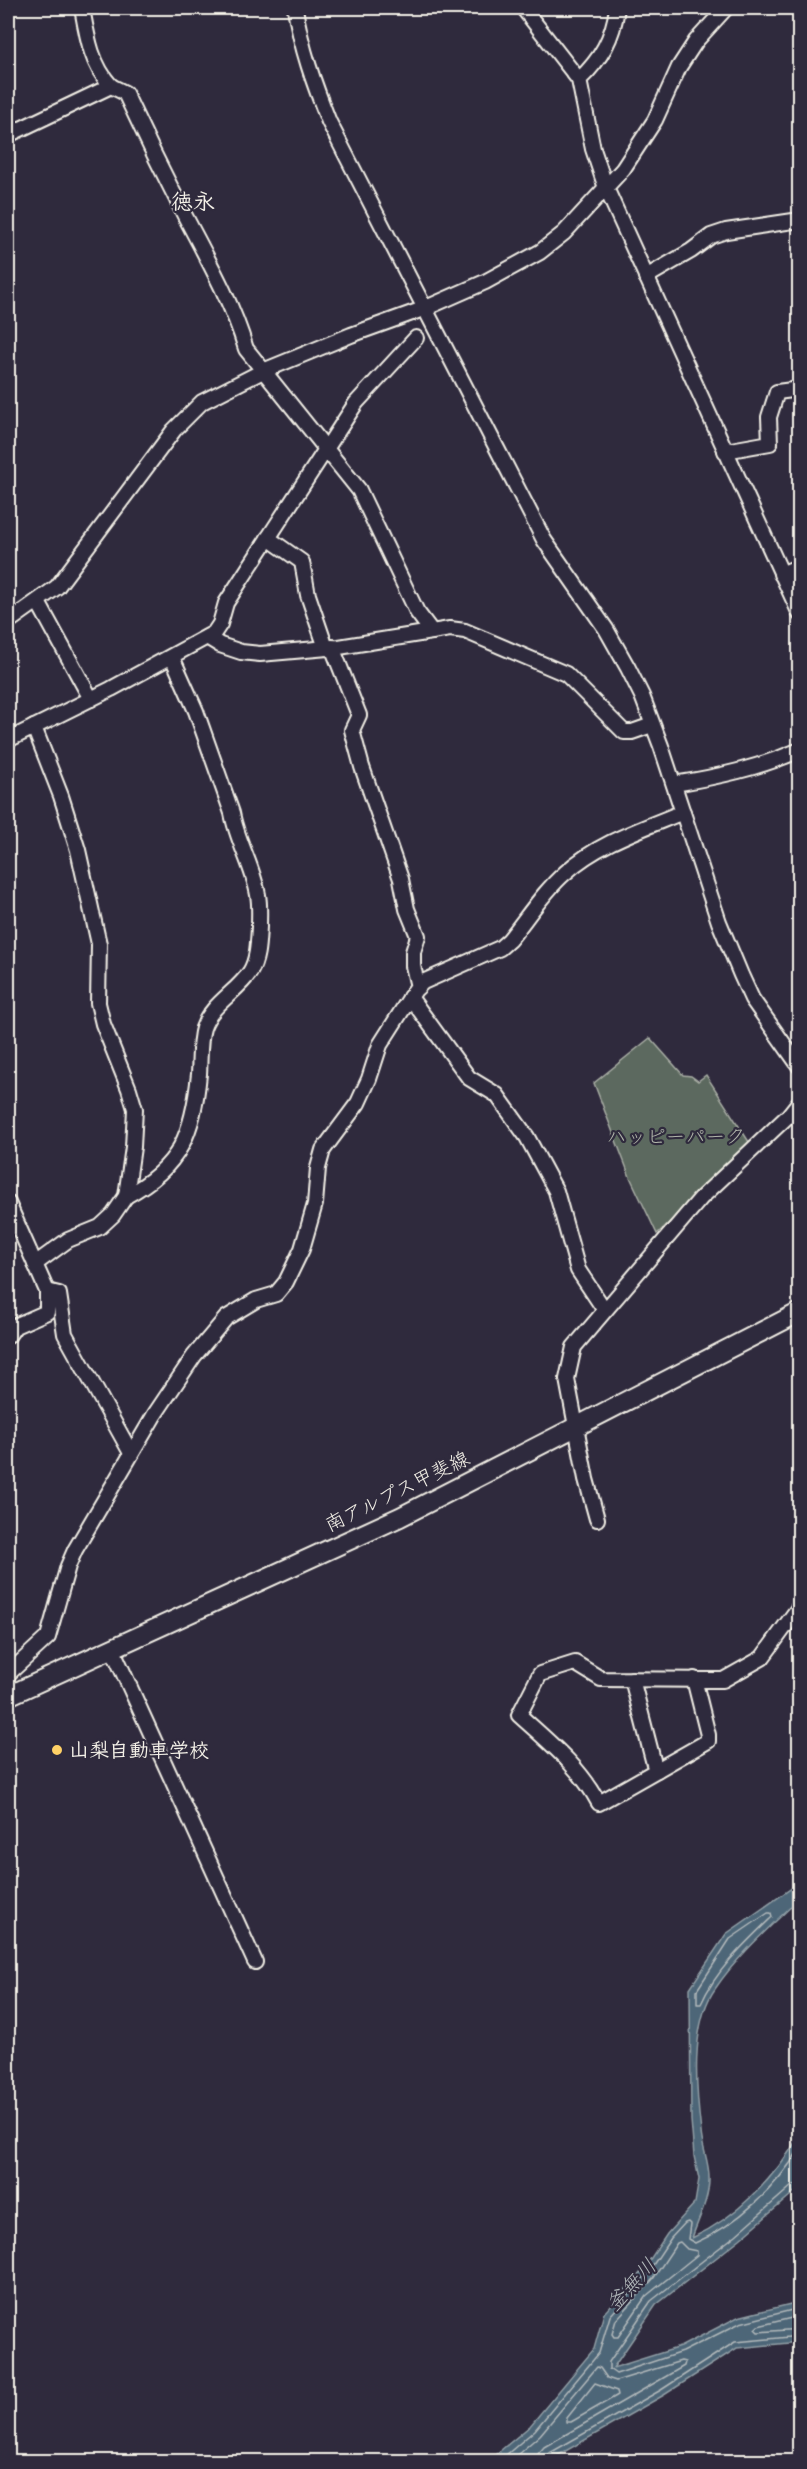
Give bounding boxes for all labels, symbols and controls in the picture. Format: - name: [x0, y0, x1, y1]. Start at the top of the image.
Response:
- district label: 徳永: [171, 189, 215, 217]
- park label: ハッピーパーク: [607, 1124, 746, 1151]
- street label: 南アルプス甲斐線: [321, 1446, 475, 1539]
- place label: 山梨自動車学校: [69, 1738, 209, 1765]
- marker: 山梨自動車学校: [50, 1743, 64, 1757]
- water label: 釜無川: [600, 2253, 663, 2318]

